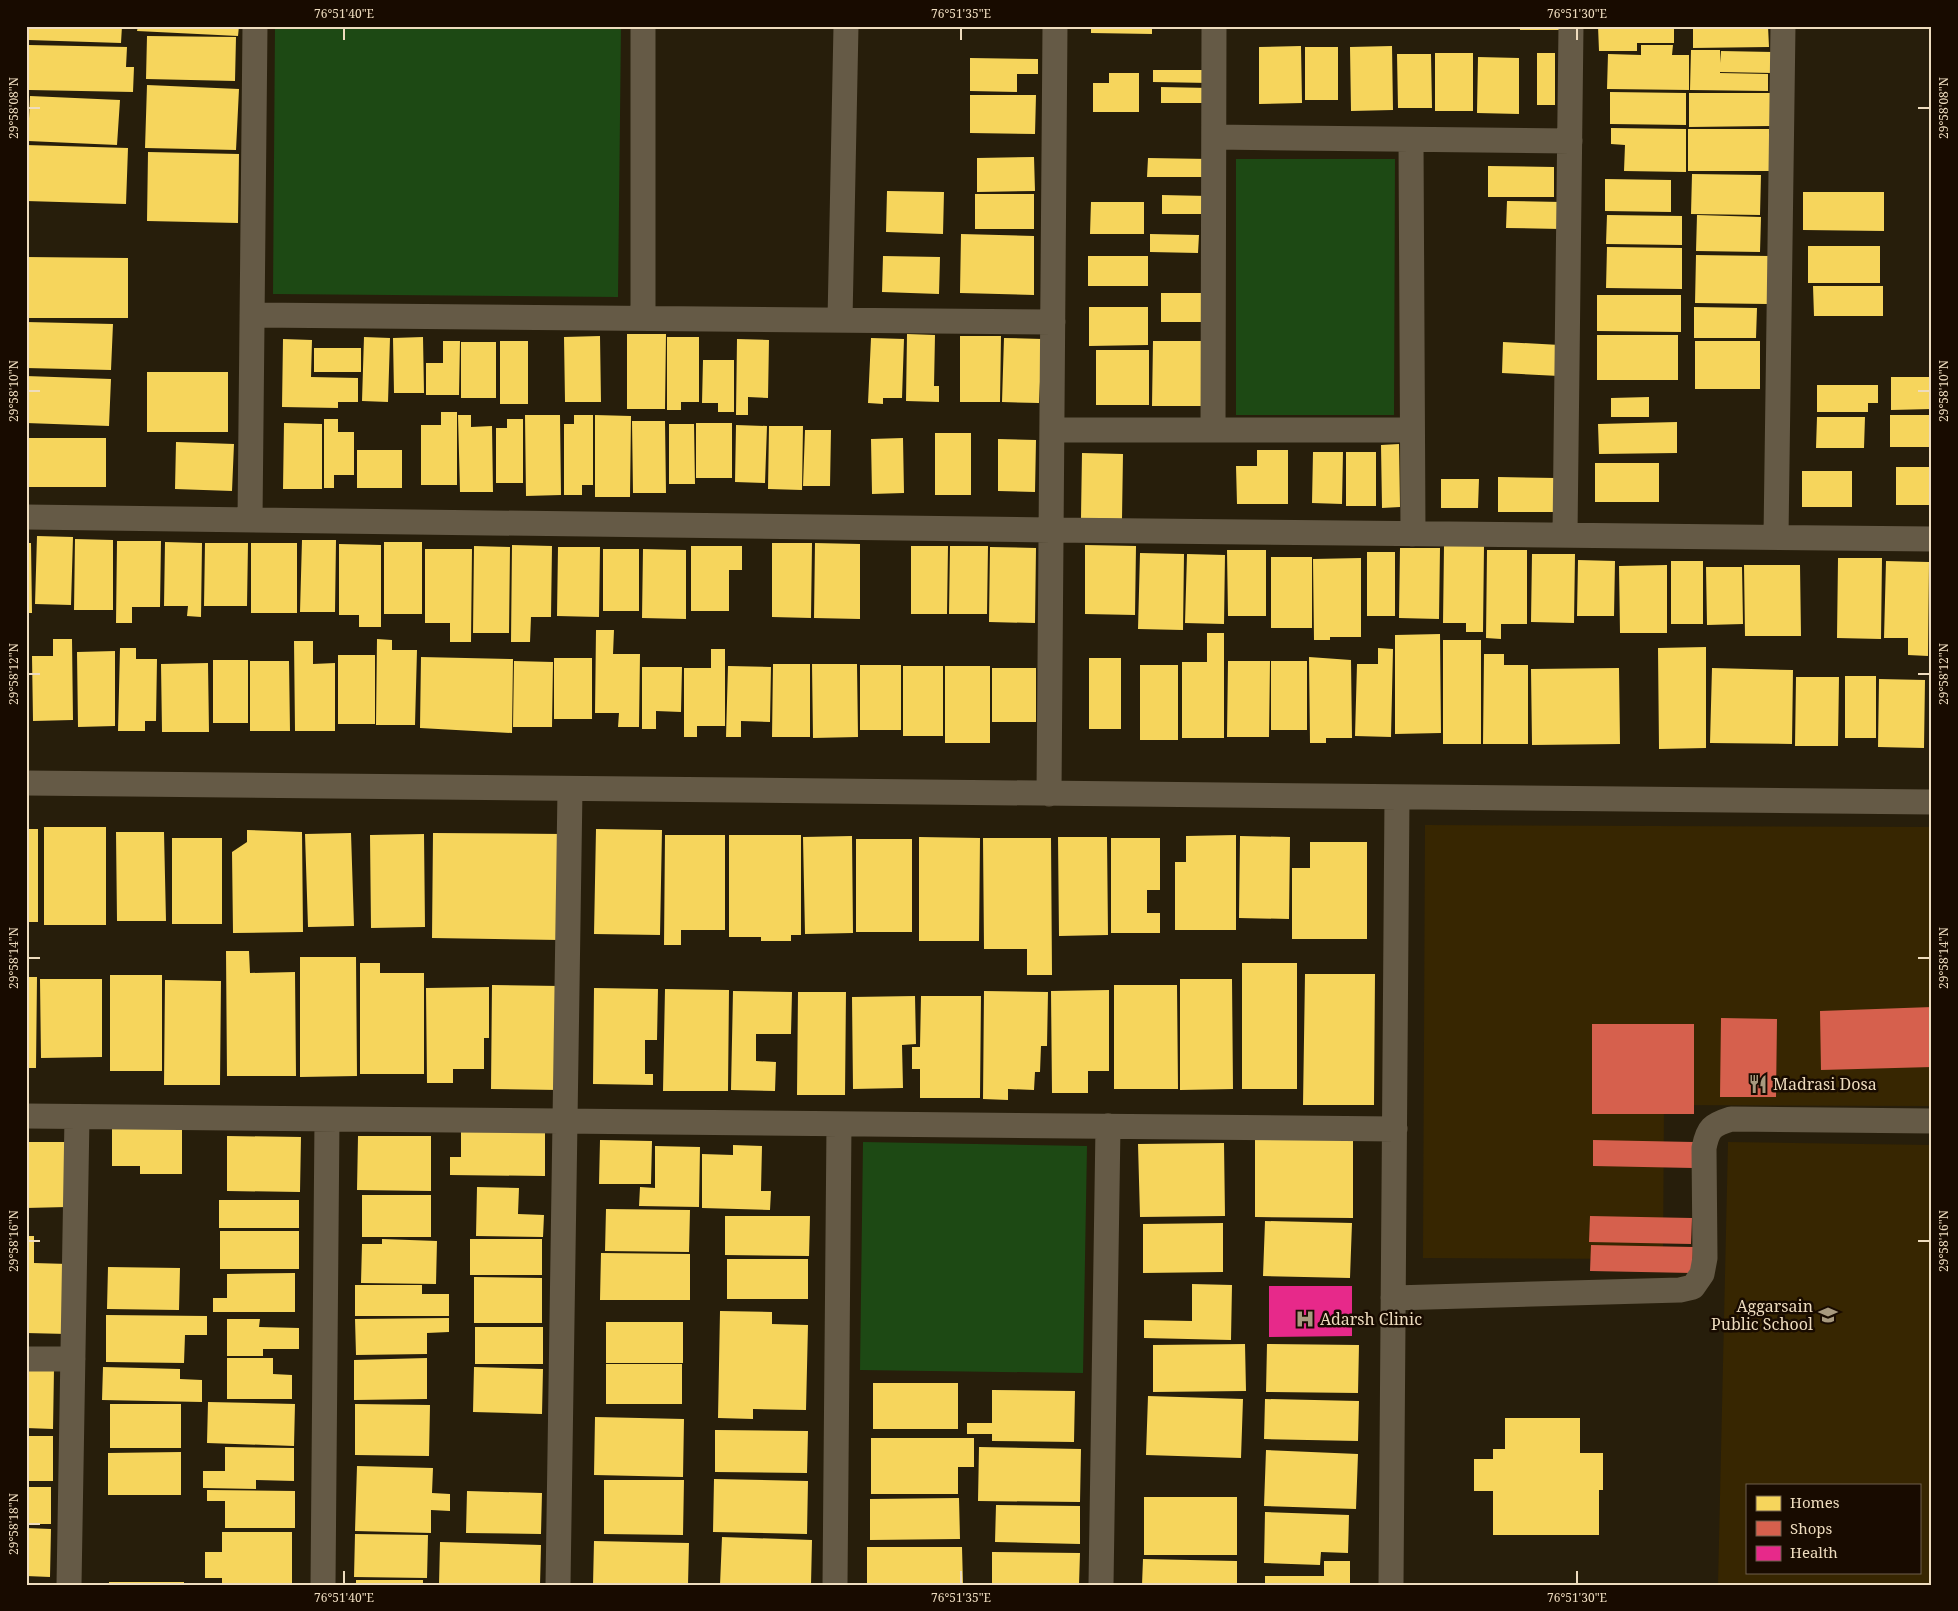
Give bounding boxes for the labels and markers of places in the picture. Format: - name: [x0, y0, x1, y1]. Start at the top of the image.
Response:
- restaurant icon: Madrasi Dosa: [1747, 1073, 1769, 1095]
- place label: Madrasi Dosa: [1773, 1073, 1877, 1095]
- place label: Aggarsain Public School: [1711, 1295, 1813, 1335]
- school or university icon: Aggarsain Public School: [1817, 1304, 1839, 1326]
- hospital icon: Adarsh Clinic: [1294, 1308, 1316, 1330]
- place label: Adarsh Clinic: [1320, 1308, 1422, 1330]

